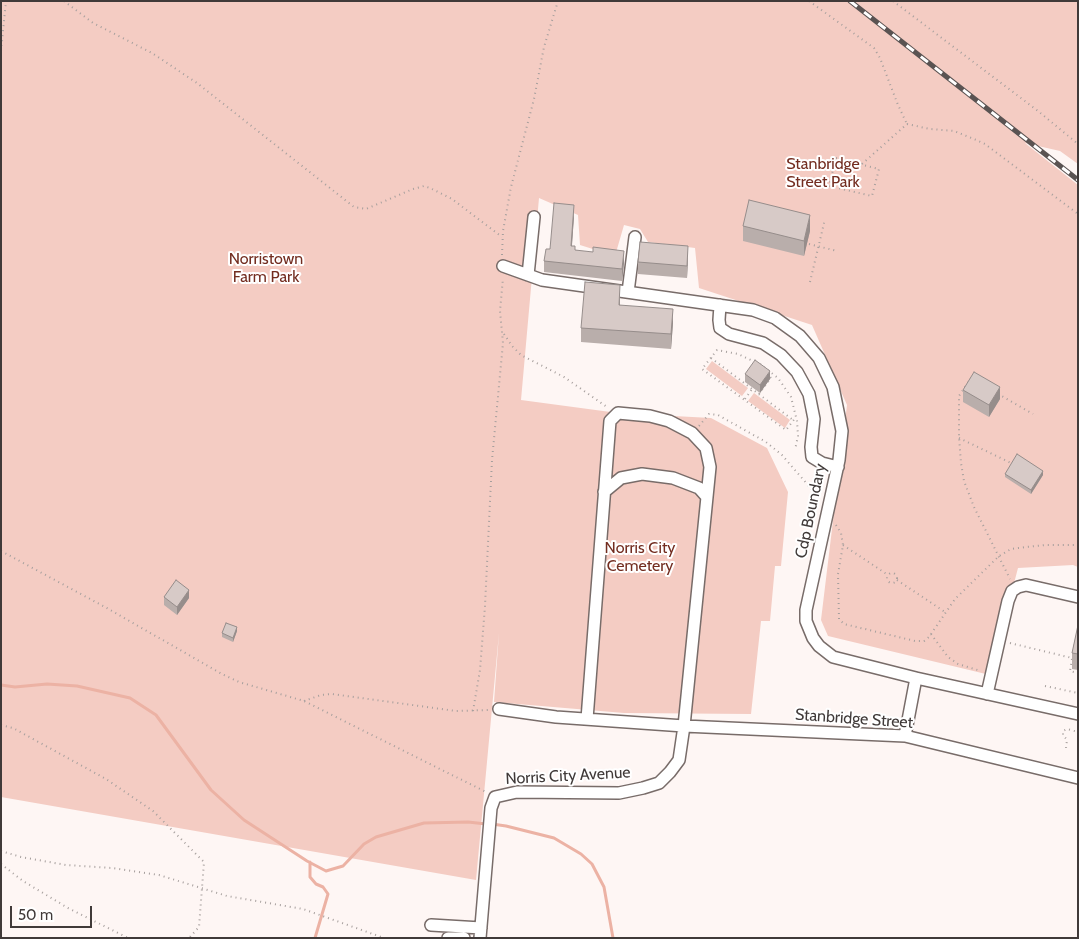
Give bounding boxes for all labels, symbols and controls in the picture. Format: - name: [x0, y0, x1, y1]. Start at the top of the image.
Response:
- park label: Stanbridge Street Park: [786, 154, 860, 192]
- park label: Norristown Farm Park: [229, 249, 303, 287]
- street label: Cdp Boundary: [792, 462, 830, 560]
- park label: Norris City Cemetery: [605, 538, 675, 576]
- street label: Stanbridge Street: [794, 705, 914, 733]
- street label: Norris City Avenue: [505, 763, 631, 789]
- scale bar: [12, 896, 95, 928]
- text: 50 m: [18, 906, 53, 924]

